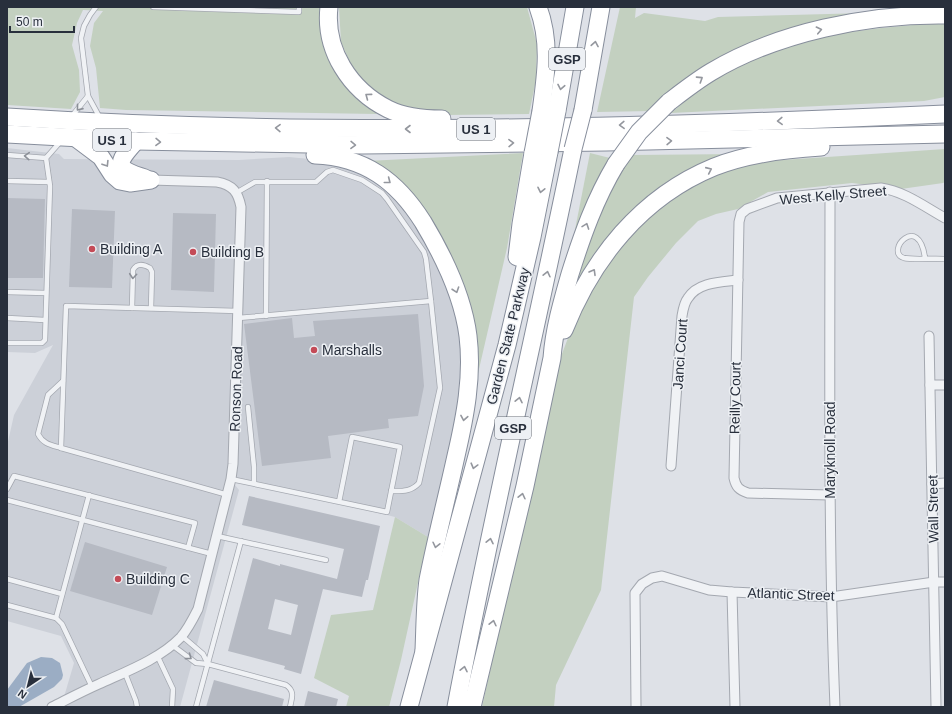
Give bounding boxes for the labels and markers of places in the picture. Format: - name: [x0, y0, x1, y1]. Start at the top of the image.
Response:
- place label: Building A: [100, 241, 163, 257]
- marker: Building A: [87, 244, 97, 254]
- place label: Building B: [201, 244, 264, 260]
- marker: Building B: [188, 247, 198, 257]
- place label: Marshalls: [322, 342, 382, 358]
- marker: Marshalls: [309, 345, 319, 355]
- place label: Building C: [126, 571, 190, 587]
- marker: Building C: [113, 574, 123, 584]

